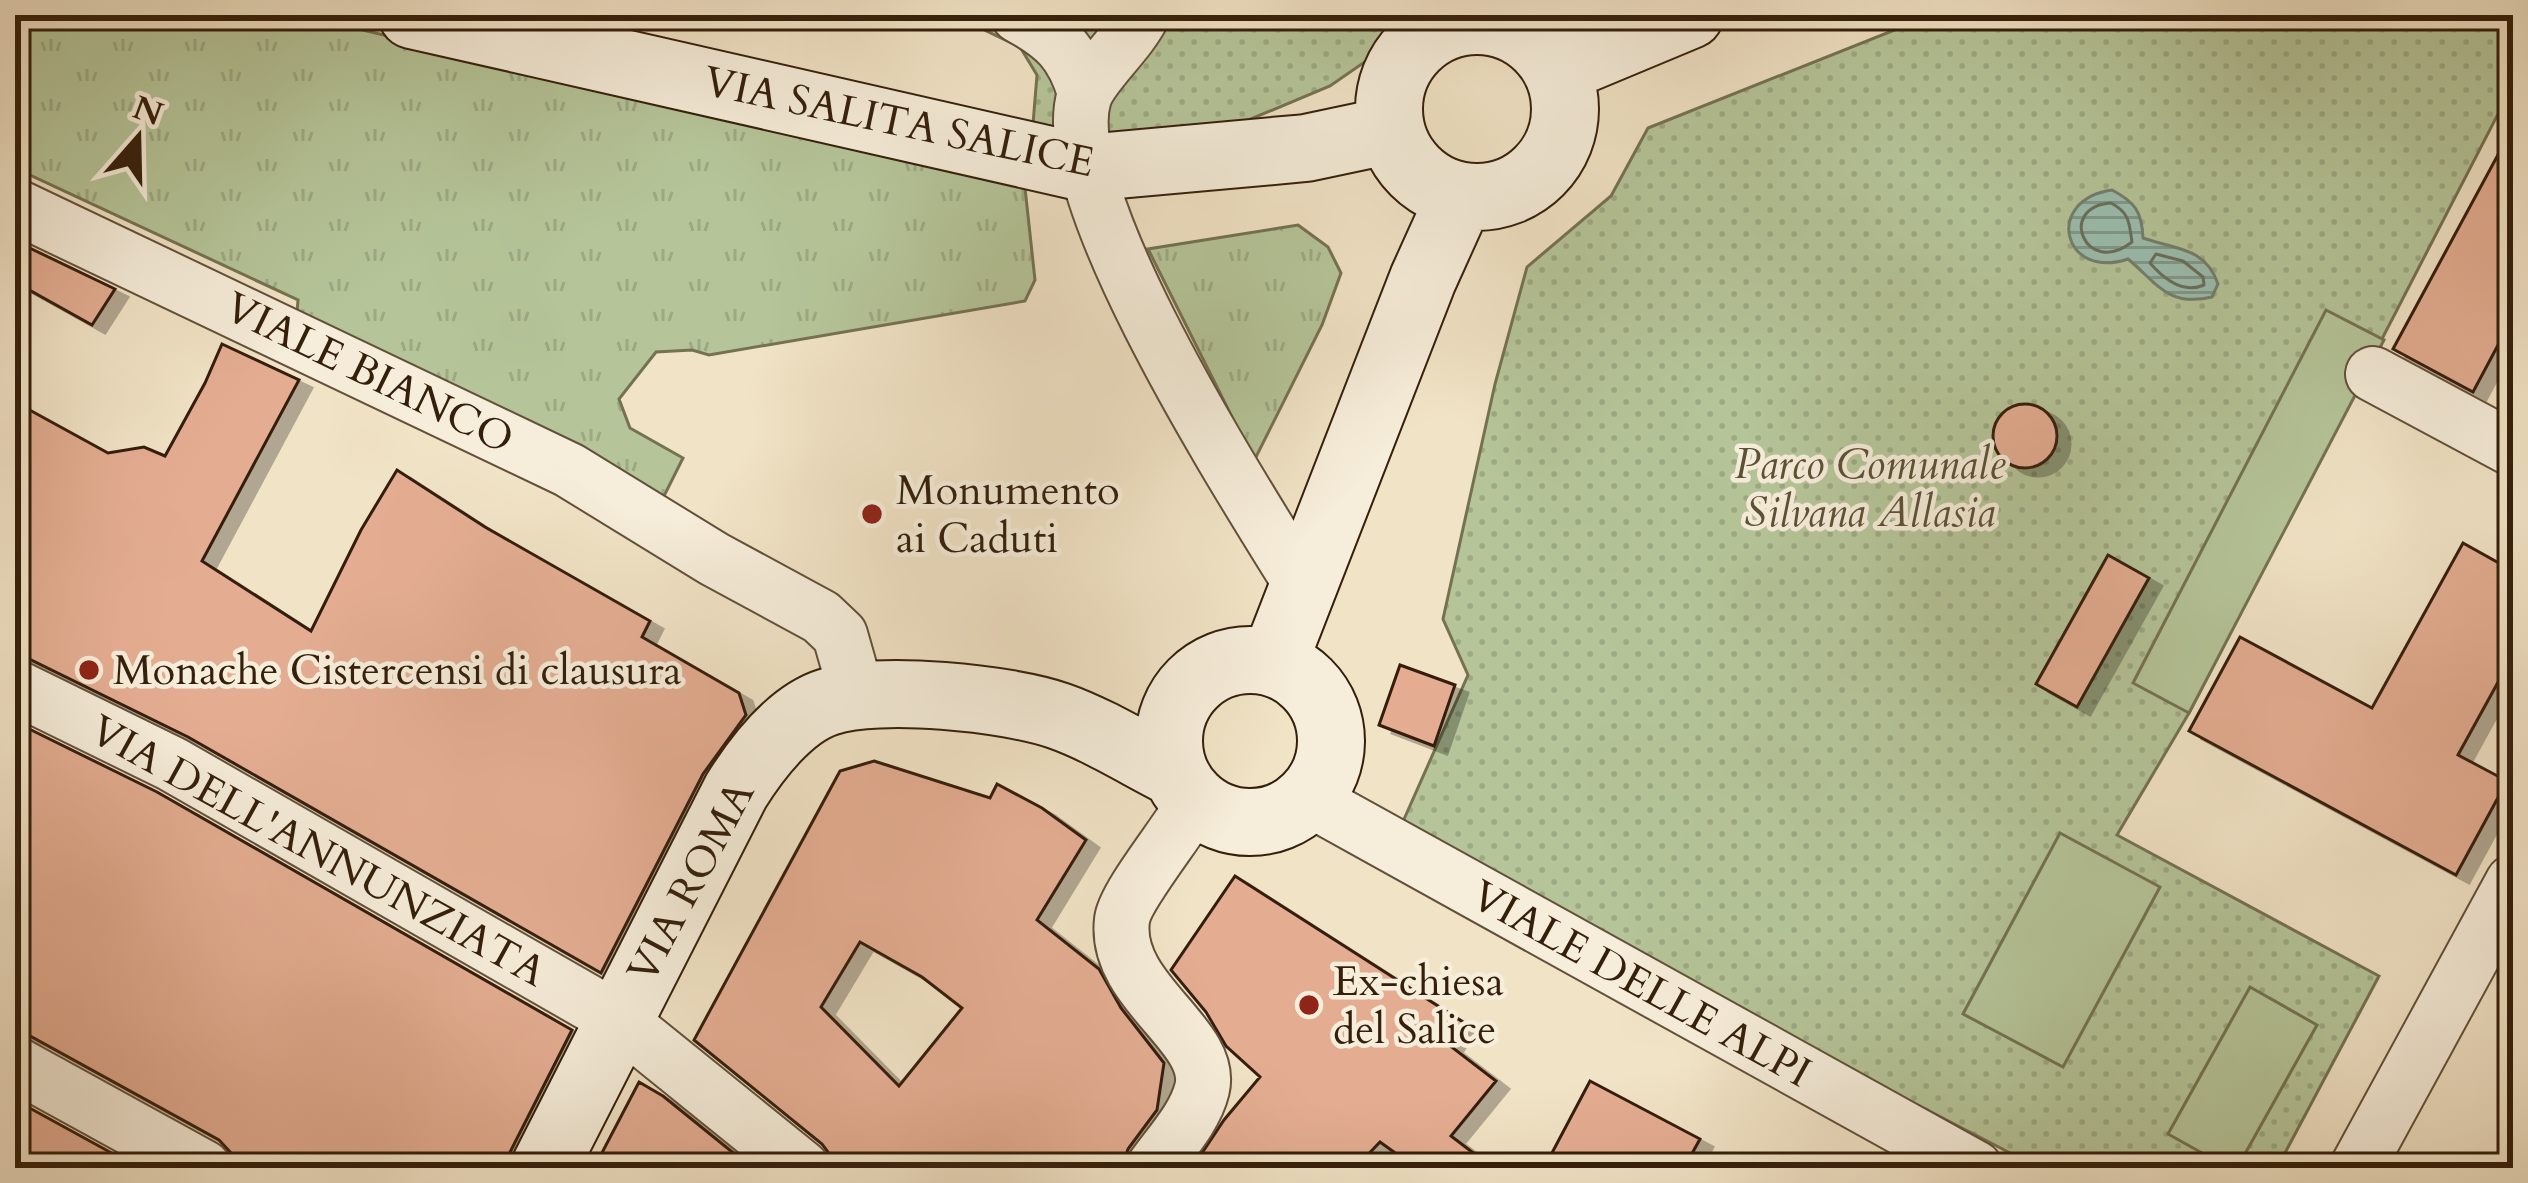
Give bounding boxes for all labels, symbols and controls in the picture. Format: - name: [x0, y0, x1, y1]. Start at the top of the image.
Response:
- street label: VIA SALITA SALICE: [699, 53, 1099, 191]
- north arrow: [78, 78, 198, 198]
- text: N: [127, 85, 169, 137]
- street label: VIALE BIANCO: [215, 278, 523, 468]
- park label: Parco Comunale Silvana Allasia: [1735, 436, 2006, 541]
- place label: Monumento ai Caduti: [896, 462, 1120, 567]
- marker: Monumento ai Caduti: [859, 501, 885, 527]
- place label: Monache Cistercensi di clausura: [113, 642, 682, 699]
- marker: Monache Cistercensi di clausura: [76, 657, 102, 683]
- street label: VIA DELL'ANNUNZIATA: [80, 702, 556, 1000]
- street label: VIA ROMA: [614, 771, 768, 993]
- street label: VIALE DELLE ALPI: [1461, 867, 1821, 1101]
- place label: Ex-chiesa del Salice: [1333, 953, 1504, 1058]
- marker: Ex-chiesa del Salice: [1296, 992, 1322, 1018]

